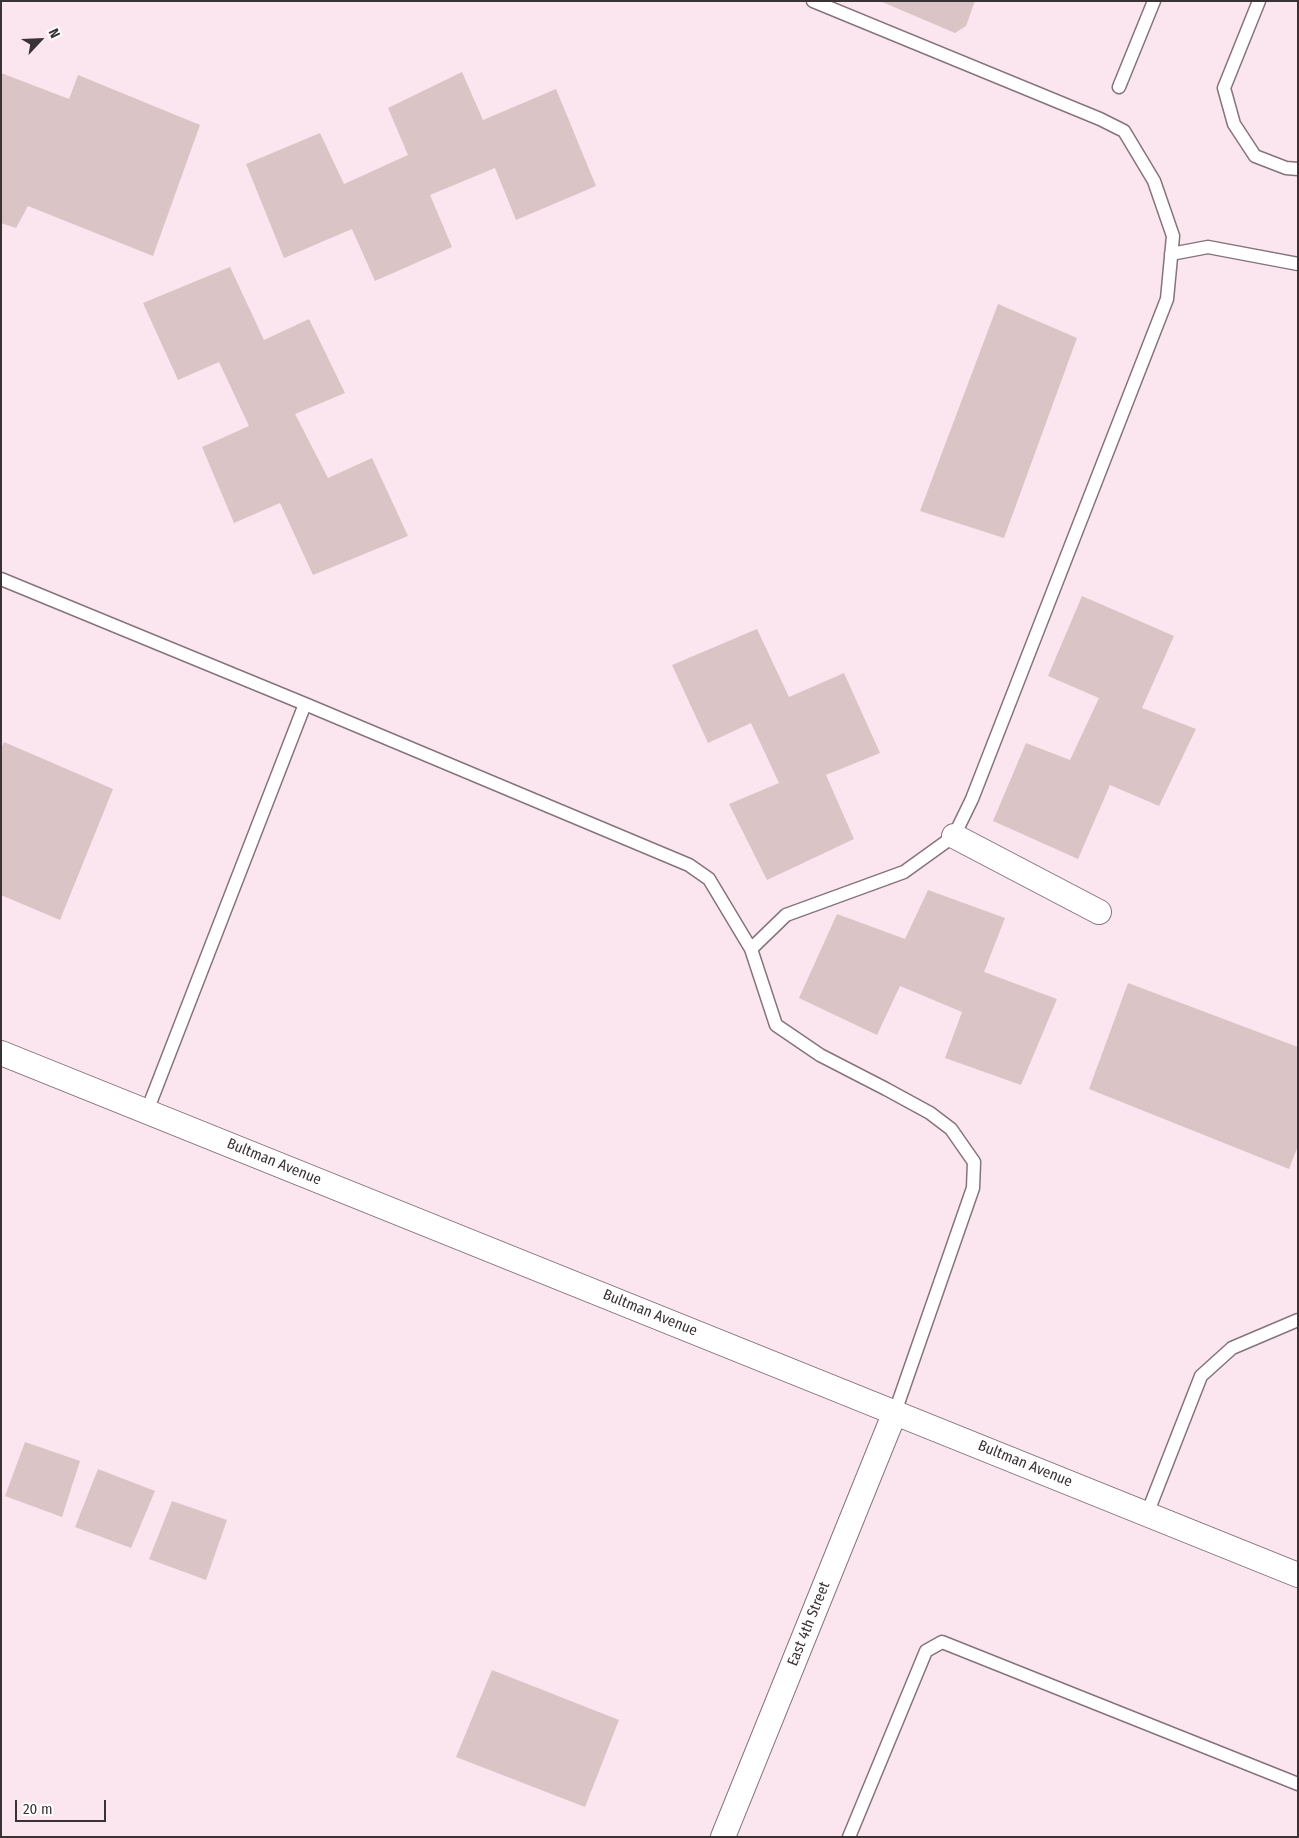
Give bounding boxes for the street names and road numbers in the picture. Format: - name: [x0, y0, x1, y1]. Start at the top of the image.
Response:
- street label: Bultman Avenue: [224, 1135, 324, 1189]
- street label: Bultman Avenue: [600, 1286, 700, 1340]
- street label: Bultman Avenue: [975, 1437, 1075, 1491]
- street label: East 4th Street: [784, 1579, 834, 1669]

